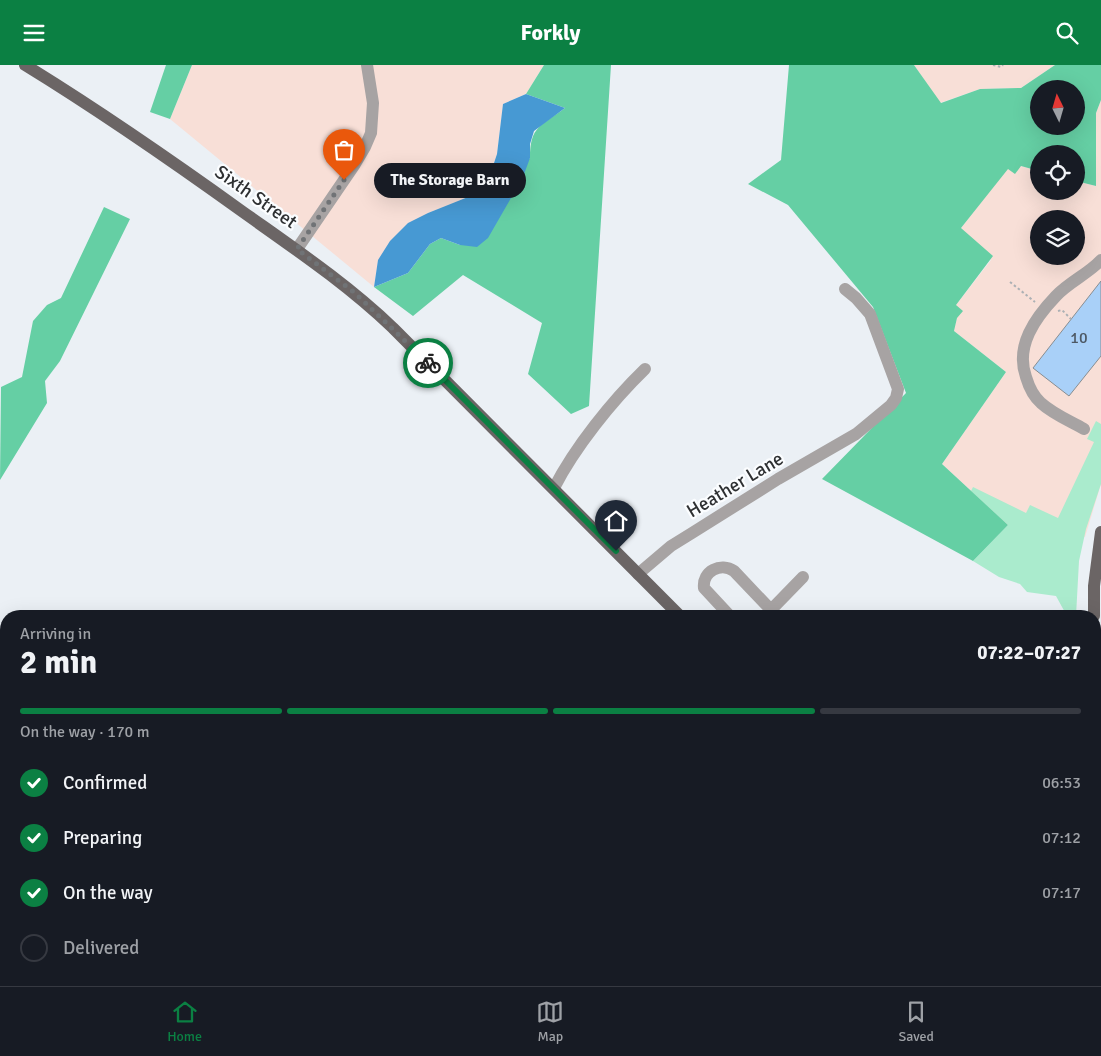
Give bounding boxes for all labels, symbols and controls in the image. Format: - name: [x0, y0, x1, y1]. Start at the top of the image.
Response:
- icon: menu: [20, 19, 48, 47]
- text: Forkly: [520, 19, 581, 46]
- icon: search: [1053, 19, 1081, 47]
- north arrow: [1030, 80, 1085, 135]
- map controls: [1030, 80, 1085, 265]
- pin: [323, 129, 365, 180]
- icon: bag: [330, 136, 358, 164]
- button: locate: [1030, 145, 1085, 200]
- street label: Sixth Street: [210, 160, 302, 234]
- callout: The Storage Barn: [374, 163, 526, 197]
- text: The Storage Barn: [391, 170, 509, 190]
- button: layers: [1030, 210, 1085, 265]
- house number: 10: [1070, 328, 1088, 348]
- courier: [403, 338, 453, 388]
- icon: bike: [414, 349, 442, 377]
- street label: Heather Lane: [682, 447, 788, 523]
- pin: [595, 500, 637, 551]
- icon: home: [602, 507, 630, 535]
- text: Arriving in: [20, 624, 91, 644]
- text: 07:22–07:27: [977, 641, 1081, 665]
- text: 2 min: [20, 643, 97, 682]
- text: On the way · 170 m: [20, 722, 150, 742]
- icon: check: [20, 769, 48, 797]
- text: Confirmed: [63, 771, 147, 795]
- text: 06:53: [1042, 773, 1081, 793]
- icon: check: [20, 824, 48, 852]
- text: Preparing: [63, 826, 142, 850]
- text: 07:12: [1042, 828, 1081, 848]
- icon: check: [20, 879, 48, 907]
- text: On the way: [63, 881, 153, 905]
- text: 07:17: [1042, 883, 1081, 903]
- text: Delivered: [63, 936, 139, 960]
- tab: Home: [167, 998, 202, 1045]
- tab: Map: [536, 998, 564, 1045]
- tab: Saved: [899, 998, 934, 1045]

